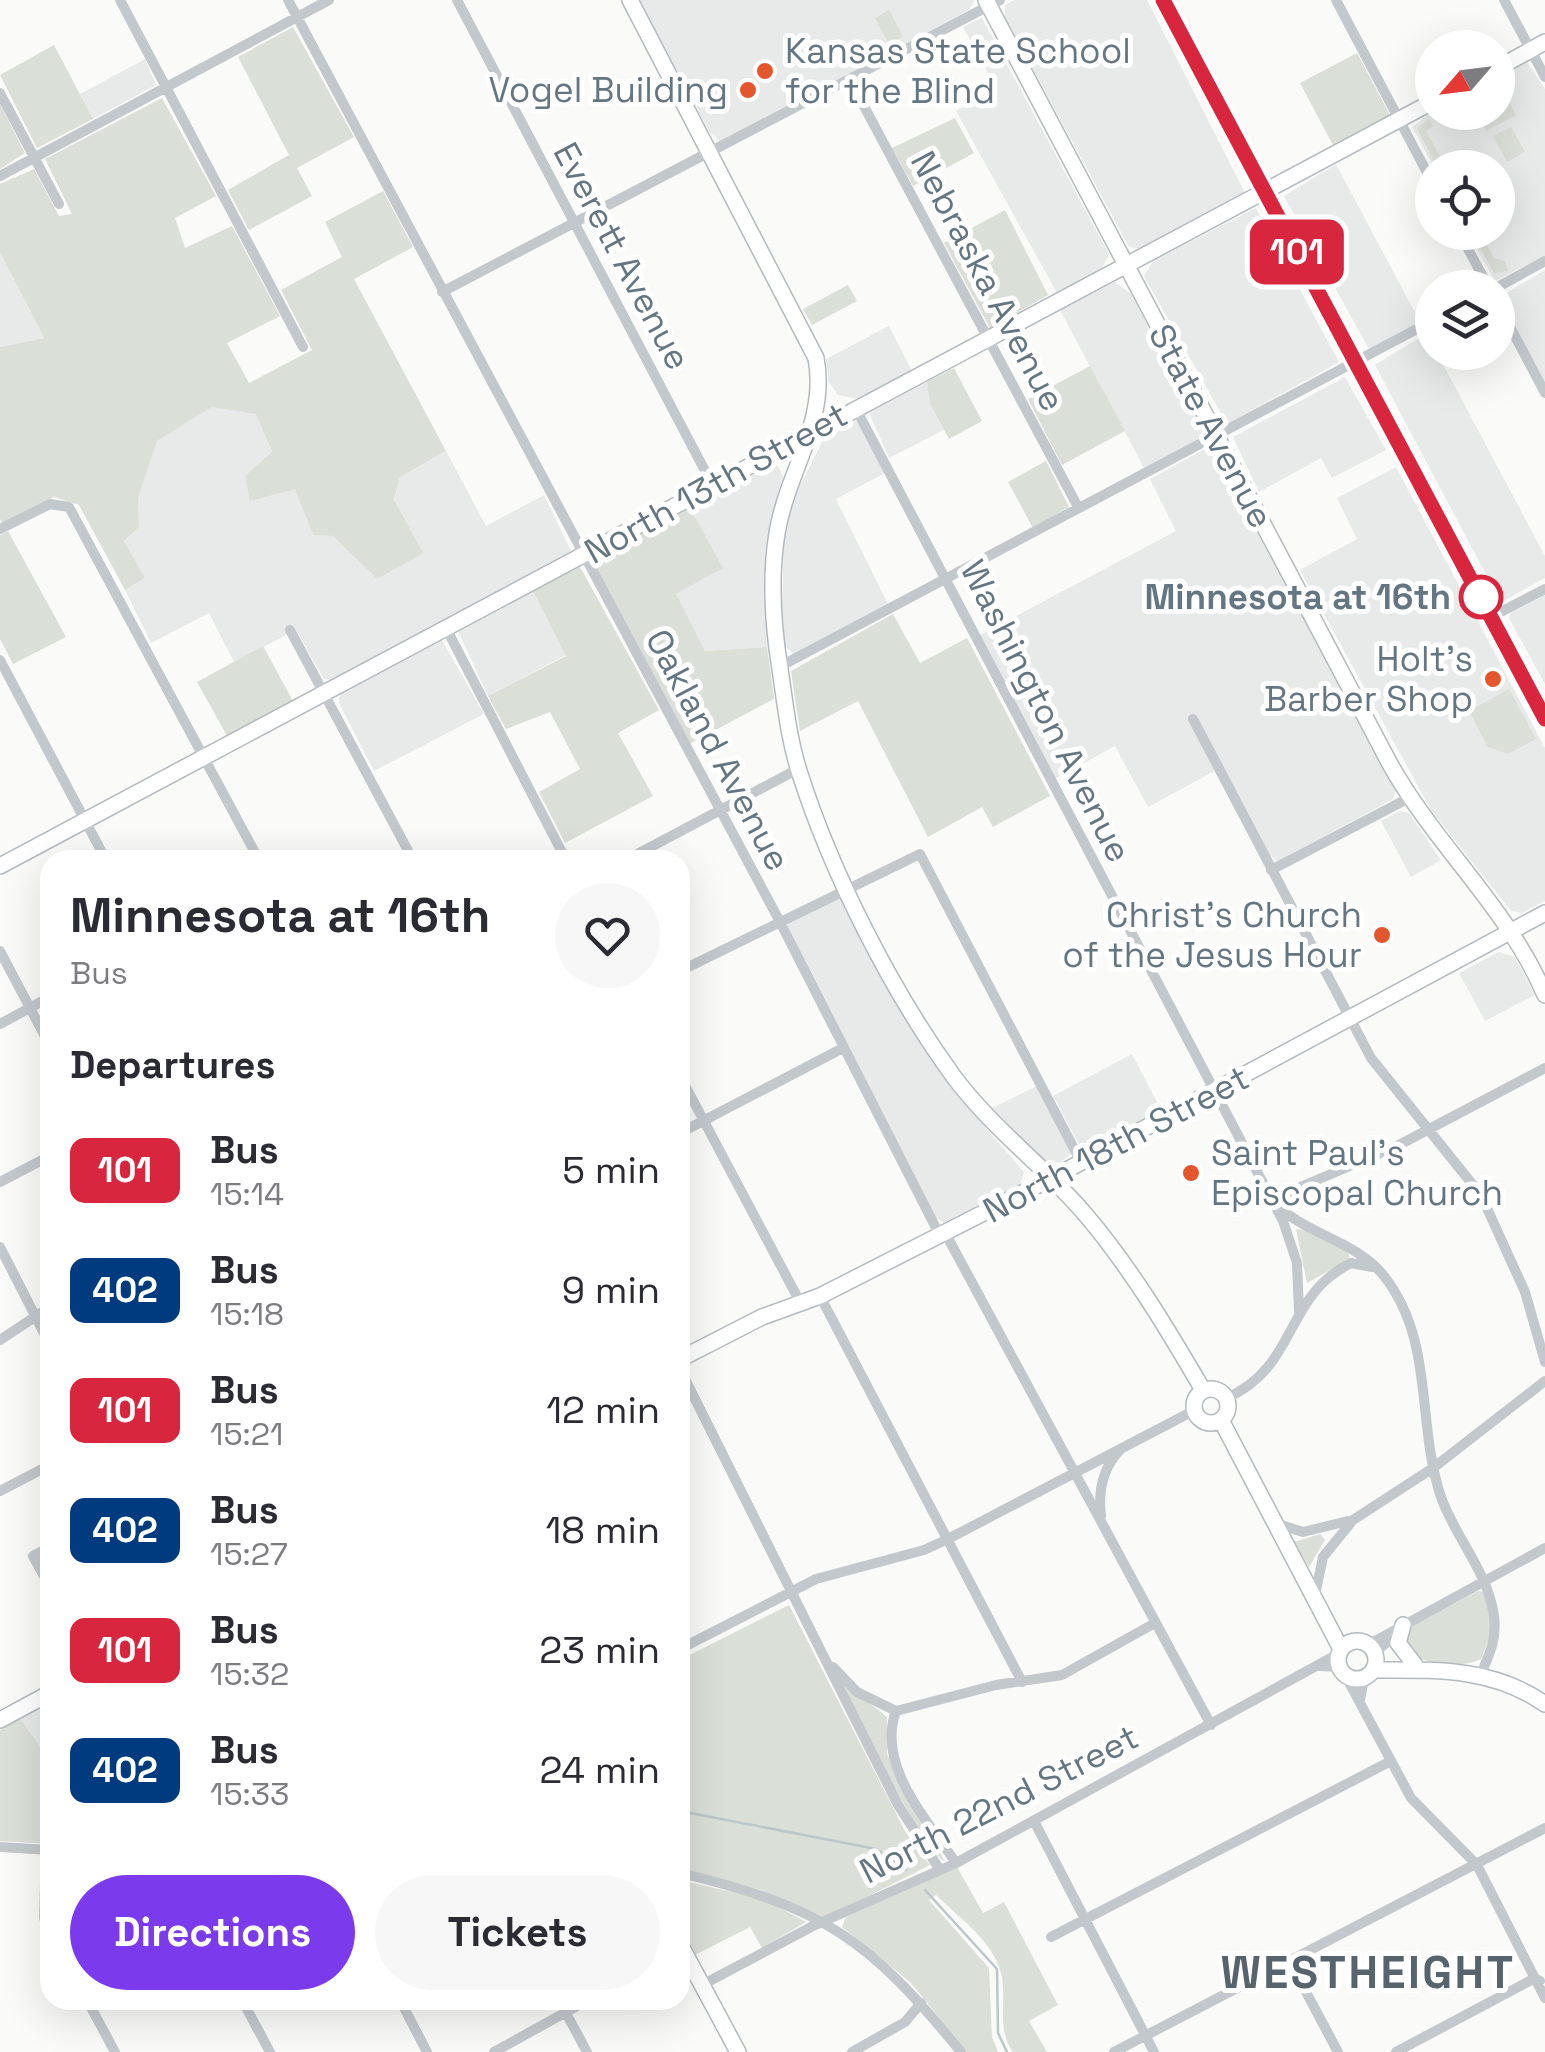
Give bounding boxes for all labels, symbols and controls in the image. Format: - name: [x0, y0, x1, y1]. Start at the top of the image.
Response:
- place label: Kansas State School for the Blind: [785, 29, 1131, 113]
- north arrow: [1415, 30, 1515, 130]
- map controls: [1415, 30, 1515, 370]
- marker: Kansas State School for the Blind: [754, 60, 776, 82]
- place label: Vogel Building: [488, 68, 728, 112]
- marker: Vogel Building: [737, 79, 759, 101]
- street label: Everett Avenue: [544, 135, 700, 377]
- street label: Nebraska Avenue: [901, 143, 1075, 419]
- button: locate: [1415, 150, 1515, 250]
- line badge: 101: [1240, 220, 1354, 284]
- text: 101: [1270, 230, 1324, 274]
- button: layers: [1415, 270, 1515, 370]
- street label: State Avenue: [1139, 316, 1283, 536]
- street label: North 13th Street: [577, 393, 855, 573]
- street label: Washington Avenue: [951, 552, 1141, 870]
- place label: Minnesota at 16th: [1144, 575, 1451, 619]
- marker: Minnesota at 16th: [1460, 576, 1502, 618]
- street label: Oakland Avenue: [636, 622, 800, 878]
- place label: Holt's Barber Shop: [1264, 637, 1473, 721]
- marker: Holt's Barber Shop: [1482, 668, 1504, 690]
- button: heart: [555, 883, 660, 988]
- text: Minnesota at 16th: [70, 885, 490, 946]
- place label: Christ's Church of the Jesus Hour: [1062, 893, 1362, 977]
- marker: Christ's Church of the Jesus Hour: [1371, 924, 1393, 946]
- text: Bus: [70, 953, 128, 993]
- text: Departures: [70, 1041, 275, 1089]
- street label: North 18th Street: [976, 1055, 1256, 1233]
- text: Bus: [210, 1126, 279, 1174]
- place label: Saint Paul's Episcopal Church: [1211, 1131, 1503, 1215]
- text: 5 min: [562, 1146, 660, 1194]
- text: 101: [98, 1148, 152, 1192]
- marker: Saint Paul's Episcopal Church: [1180, 1162, 1202, 1184]
- text: 15:14: [210, 1174, 284, 1214]
- text: Bus: [210, 1246, 279, 1294]
- text: 9 min: [562, 1266, 660, 1314]
- text: 402: [92, 1268, 158, 1312]
- text: 15:18: [210, 1294, 284, 1334]
- text: Bus: [210, 1366, 279, 1414]
- text: 12 min: [546, 1386, 660, 1434]
- text: 101: [98, 1388, 152, 1432]
- text: 15:21: [210, 1414, 283, 1454]
- text: Bus: [210, 1486, 279, 1534]
- text: 18 min: [545, 1506, 660, 1554]
- text: 402: [92, 1508, 158, 1552]
- text: 15:27: [210, 1534, 288, 1574]
- text: Bus: [210, 1606, 279, 1654]
- text: 23 min: [539, 1626, 660, 1674]
- text: 101: [98, 1628, 152, 1672]
- text: 15:32: [210, 1654, 289, 1694]
- street label: North 22nd Street: [852, 1715, 1146, 1893]
- text: Bus: [210, 1726, 279, 1774]
- text: 24 min: [539, 1746, 660, 1794]
- text: 402: [92, 1748, 158, 1792]
- text: 15:33: [210, 1774, 289, 1814]
- button: Directions: [70, 1875, 355, 1990]
- button: Tickets: [375, 1875, 660, 1990]
- district label: WESTHEIGHT: [1220, 1944, 1516, 2001]

